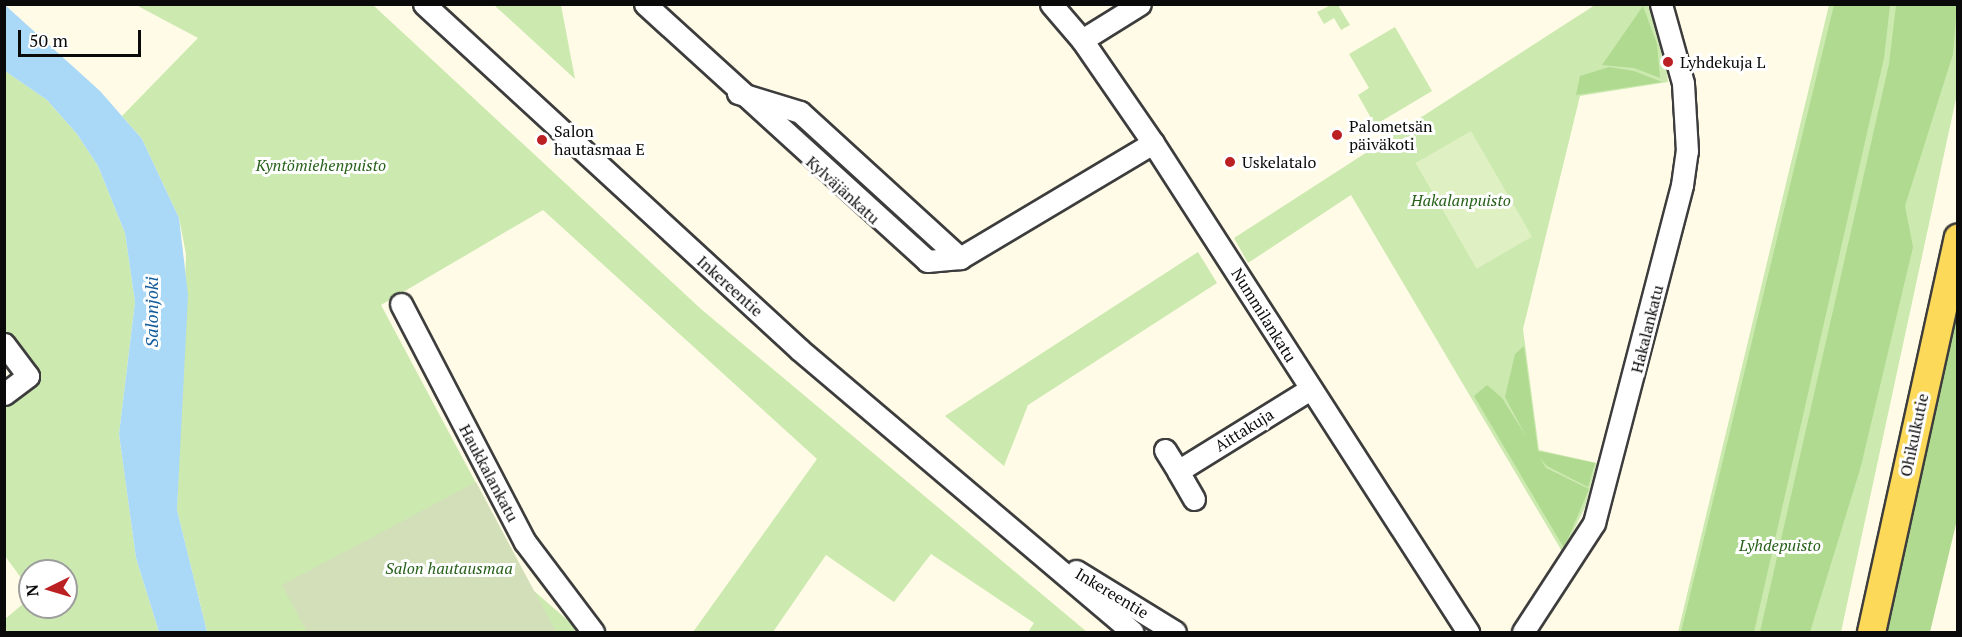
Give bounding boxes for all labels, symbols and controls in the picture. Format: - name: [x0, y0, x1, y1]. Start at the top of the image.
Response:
- scale bar: [21, 18, 144, 56]
- text: 50 m: [29, 28, 68, 52]
- place label: Lyhdekuja L: [1680, 52, 1765, 72]
- marker: Lyhdekuja L: [1661, 55, 1675, 69]
- place label: Palometsän päiväkoti: [1349, 116, 1433, 154]
- place label: Salon hautasmaa E: [554, 121, 645, 159]
- marker: Palometsän päiväkoti: [1330, 128, 1344, 142]
- marker: Salon hautasmaa E: [535, 133, 549, 147]
- street label: Kylväjänkatu: [802, 152, 884, 228]
- place label: Uskelatalo: [1242, 152, 1316, 172]
- park label: Kyntömiehenpuisto: [256, 155, 386, 175]
- marker: Uskelatalo: [1223, 155, 1237, 169]
- park label: Hakalanpuisto: [1411, 190, 1511, 210]
- street label: Inkereentie: [693, 252, 767, 320]
- street label: Nummilankatu: [1227, 264, 1301, 366]
- water label: Salonjoki: [140, 277, 162, 347]
- street label: Hakalankatu: [1627, 283, 1667, 375]
- street label: Ohikulkutie: [1896, 392, 1932, 478]
- street label: Aittakuja: [1211, 404, 1277, 456]
- street label: Haukkalankatu: [455, 421, 523, 525]
- park label: Lyhdepuisto: [1739, 535, 1821, 555]
- park label: Salon hautausmaa: [385, 558, 513, 578]
- north arrow: [18, 559, 78, 619]
- street label: Inkereentie: [1072, 564, 1152, 622]
- text: N: [21, 583, 44, 597]

